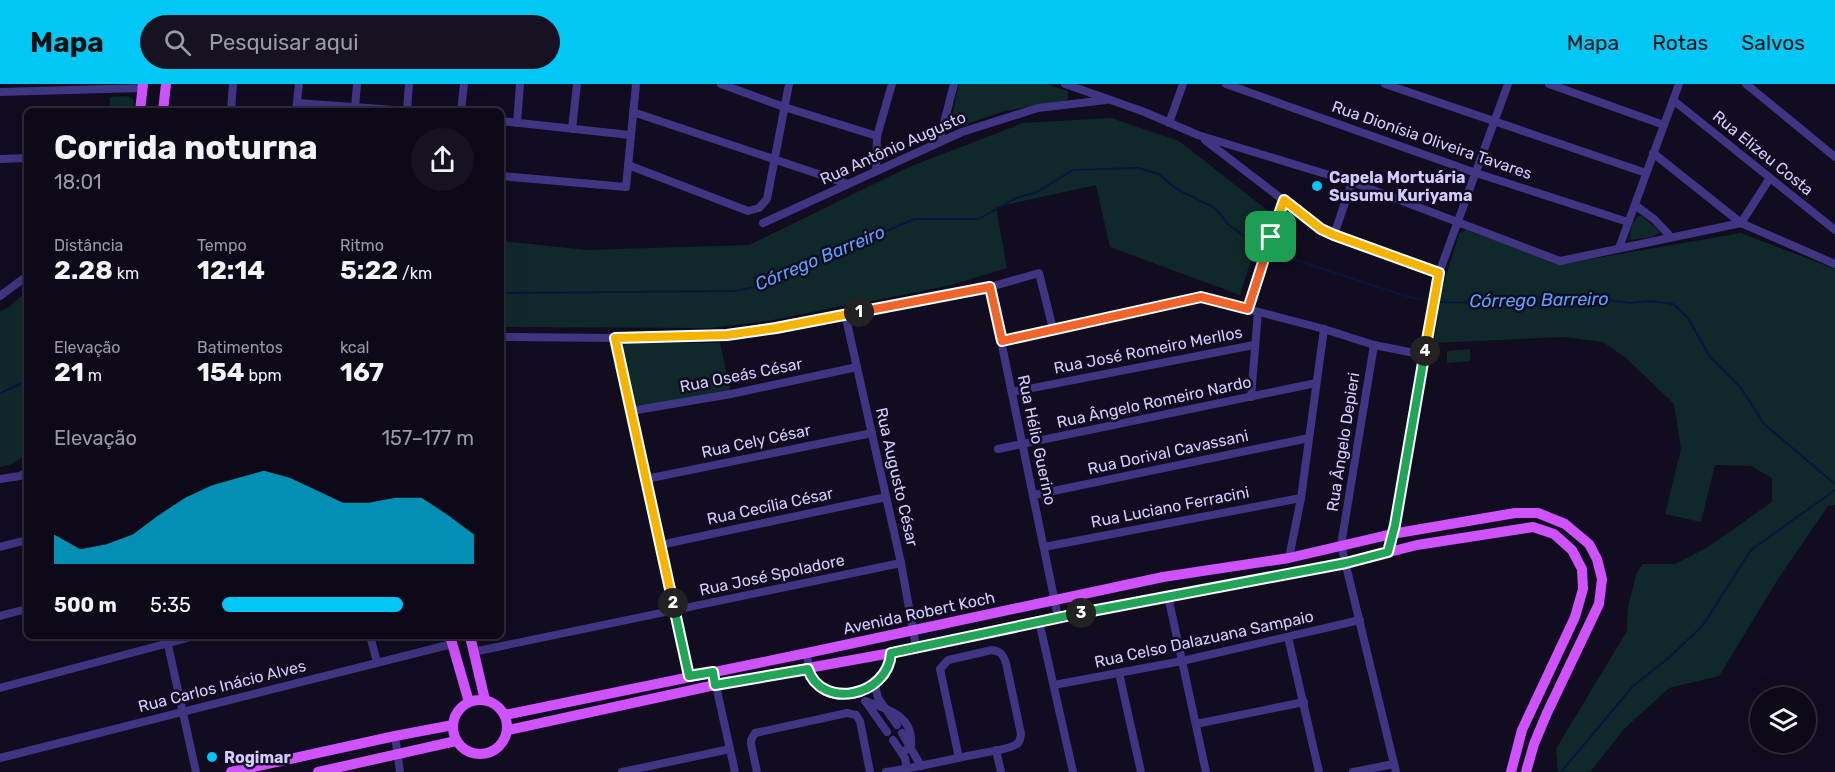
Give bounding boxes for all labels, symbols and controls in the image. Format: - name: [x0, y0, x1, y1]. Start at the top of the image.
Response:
- search box: [140, 15, 560, 69]
- text: Mapa: [30, 26, 104, 59]
- icon: search: [161, 26, 194, 59]
- text: Pesquisar aqui: [209, 29, 359, 56]
- text: Mapa: [1567, 30, 1619, 55]
- text: Rotas: [1652, 30, 1708, 55]
- text: Salvos: [1741, 30, 1805, 55]
- street label: Rua Dionísia Oliveira Tavares: [1329, 97, 1535, 183]
- street label: Rua Antônio Augusto: [817, 107, 969, 189]
- street label: Rua Elizeu Costa: [1709, 107, 1817, 199]
- text: Corrida noturna: [54, 128, 318, 167]
- button: share: [411, 128, 474, 191]
- place label: Capela Mortuária Susumu Kuriyama: [1329, 168, 1472, 205]
- text: 18:01: [54, 170, 102, 194]
- marker: Capela Mortuária Susumu Kuriyama: [1310, 179, 1324, 193]
- pin: [1245, 211, 1296, 262]
- icon: arrive: [1254, 220, 1287, 253]
- water label: Córrego Barreiro: [752, 221, 888, 295]
- text: Distância: [54, 236, 123, 255]
- text: Tempo: [197, 236, 247, 255]
- text: Ritmo: [340, 236, 384, 255]
- text: 2.28: [54, 255, 113, 286]
- text: 12:14: [197, 255, 265, 286]
- text: 5:22: [340, 255, 398, 286]
- text: km: [113, 264, 139, 283]
- text: /km: [398, 264, 432, 283]
- water label: Córrego Barreiro: [1469, 288, 1609, 312]
- pin: 1: [844, 297, 874, 327]
- text: 1: [855, 302, 863, 321]
- street label: Rua José Romeiro Merllos: [1052, 322, 1244, 378]
- pin: 4: [1410, 336, 1440, 366]
- text: Elevação: [54, 338, 120, 357]
- text: Batimentos: [197, 338, 283, 357]
- text: kcal: [340, 338, 369, 357]
- text: 4: [1420, 341, 1430, 360]
- street label: Rua Oseás César: [678, 354, 804, 396]
- text: 21: [54, 357, 84, 388]
- text: 154: [197, 357, 244, 388]
- text: 167: [340, 357, 384, 388]
- text: m: [84, 366, 102, 385]
- text: bpm: [244, 366, 282, 385]
- street label: Rua Ângelo Depieri: [1323, 371, 1363, 513]
- street label: Rua Ângelo Romeiro Nardo: [1055, 372, 1253, 432]
- street label: Rua Hélio Guerino: [1014, 373, 1060, 507]
- street label: Rua Augusto César: [872, 406, 922, 548]
- street label: Rua Cely César: [700, 420, 812, 462]
- text: Elevação: [54, 426, 137, 450]
- text: 157–177 m: [381, 426, 474, 450]
- street label: Rua Dorival Cavassani: [1086, 426, 1250, 478]
- street label: Rua Luciano Ferracini: [1089, 482, 1251, 532]
- street label: Rua Cecília César: [705, 483, 835, 529]
- street label: Rua José Spoladore: [698, 550, 846, 600]
- pin: 2: [658, 588, 688, 618]
- street label: Avenida Robert Koch: [841, 588, 997, 638]
- text: 500 m: [54, 593, 117, 617]
- text: 5:35: [150, 593, 191, 617]
- text: 2: [668, 593, 678, 612]
- pin: 3: [1066, 598, 1096, 628]
- text: 3: [1076, 603, 1086, 622]
- street label: Rua Celso Dalazuana Sampaio: [1093, 606, 1315, 672]
- street label: Rua Carlos Inácio Alves: [136, 656, 308, 716]
- map controls: [1750, 687, 1816, 753]
- button: layers: [1750, 687, 1816, 753]
- place label: Rogimar: [224, 748, 292, 767]
- marker: Rogimar: [205, 750, 219, 764]

